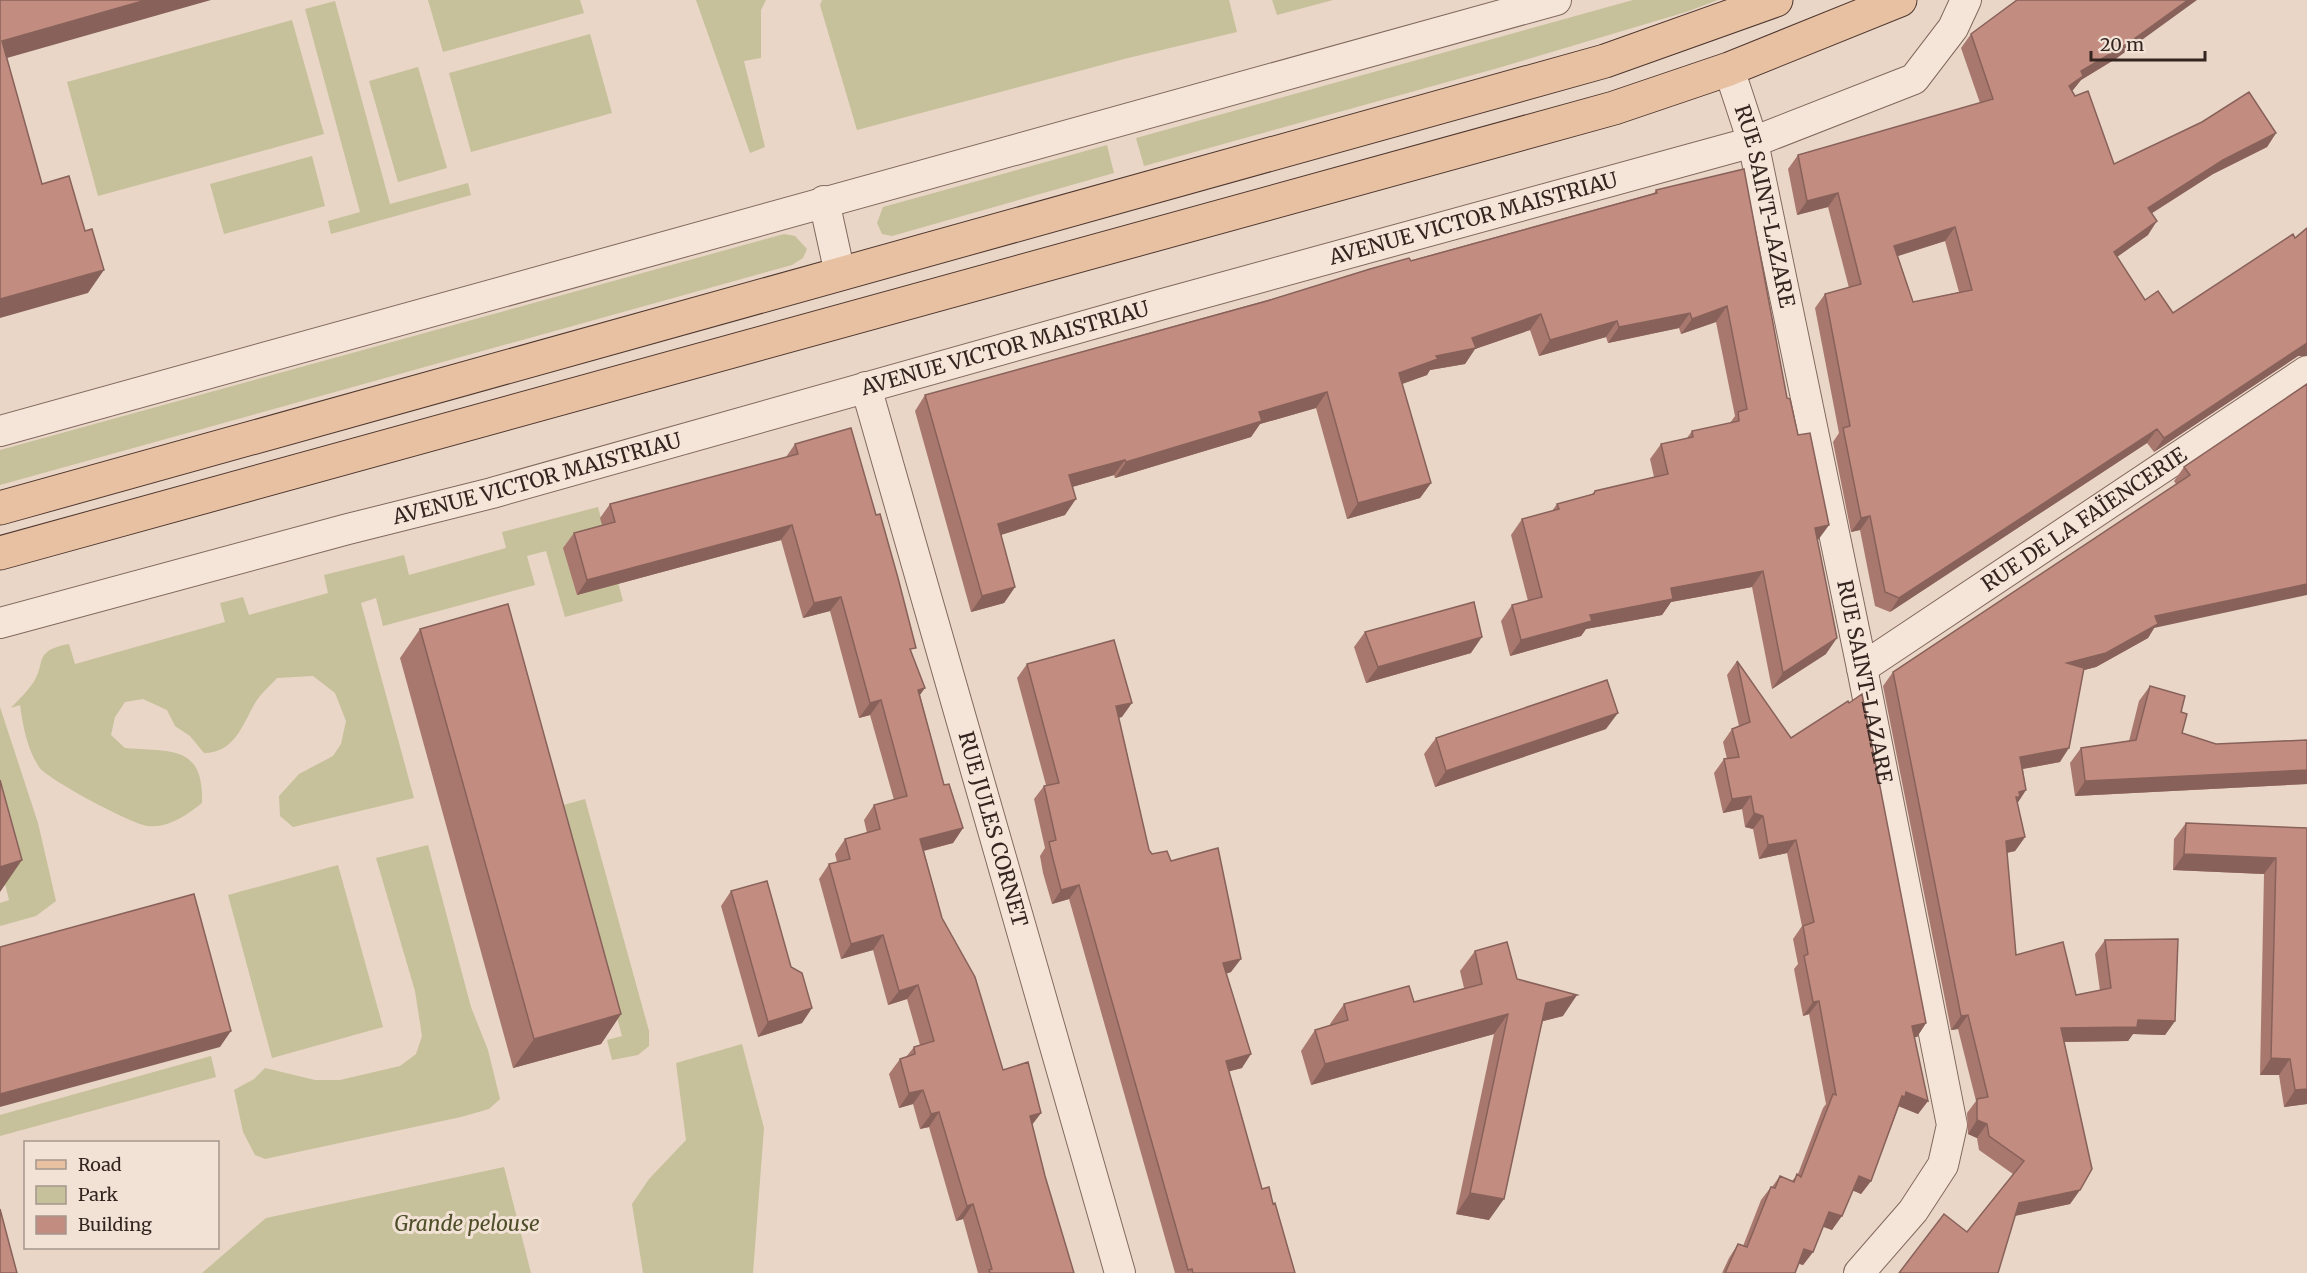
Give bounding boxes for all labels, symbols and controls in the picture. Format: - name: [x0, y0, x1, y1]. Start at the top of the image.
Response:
- scale bar: [2091, 24, 2205, 62]
- text: 20 m: [2100, 33, 2144, 56]
- street label: RUE SAINT-LAZARE: [1729, 101, 1801, 311]
- street label: AVENUE VICTOR MAISTRIAU: [1325, 166, 1621, 271]
- street label: AVENUE VICTOR MAISTRIAU: [857, 294, 1153, 402]
- street label: AVENUE VICTOR MAISTRIAU: [389, 426, 685, 531]
- street label: RUE DE LA FAÏENCERIE: [1976, 441, 2192, 598]
- street label: RUE SAINT-LAZARE: [1831, 577, 1899, 787]
- street label: RUE JULES CORNET: [952, 728, 1034, 930]
- legend: [24, 1141, 219, 1249]
- text: Road: [78, 1153, 122, 1176]
- text: Park: [78, 1183, 119, 1206]
- park label: Grande pelouse: [394, 1210, 540, 1237]
- text: Building: [78, 1213, 152, 1236]

